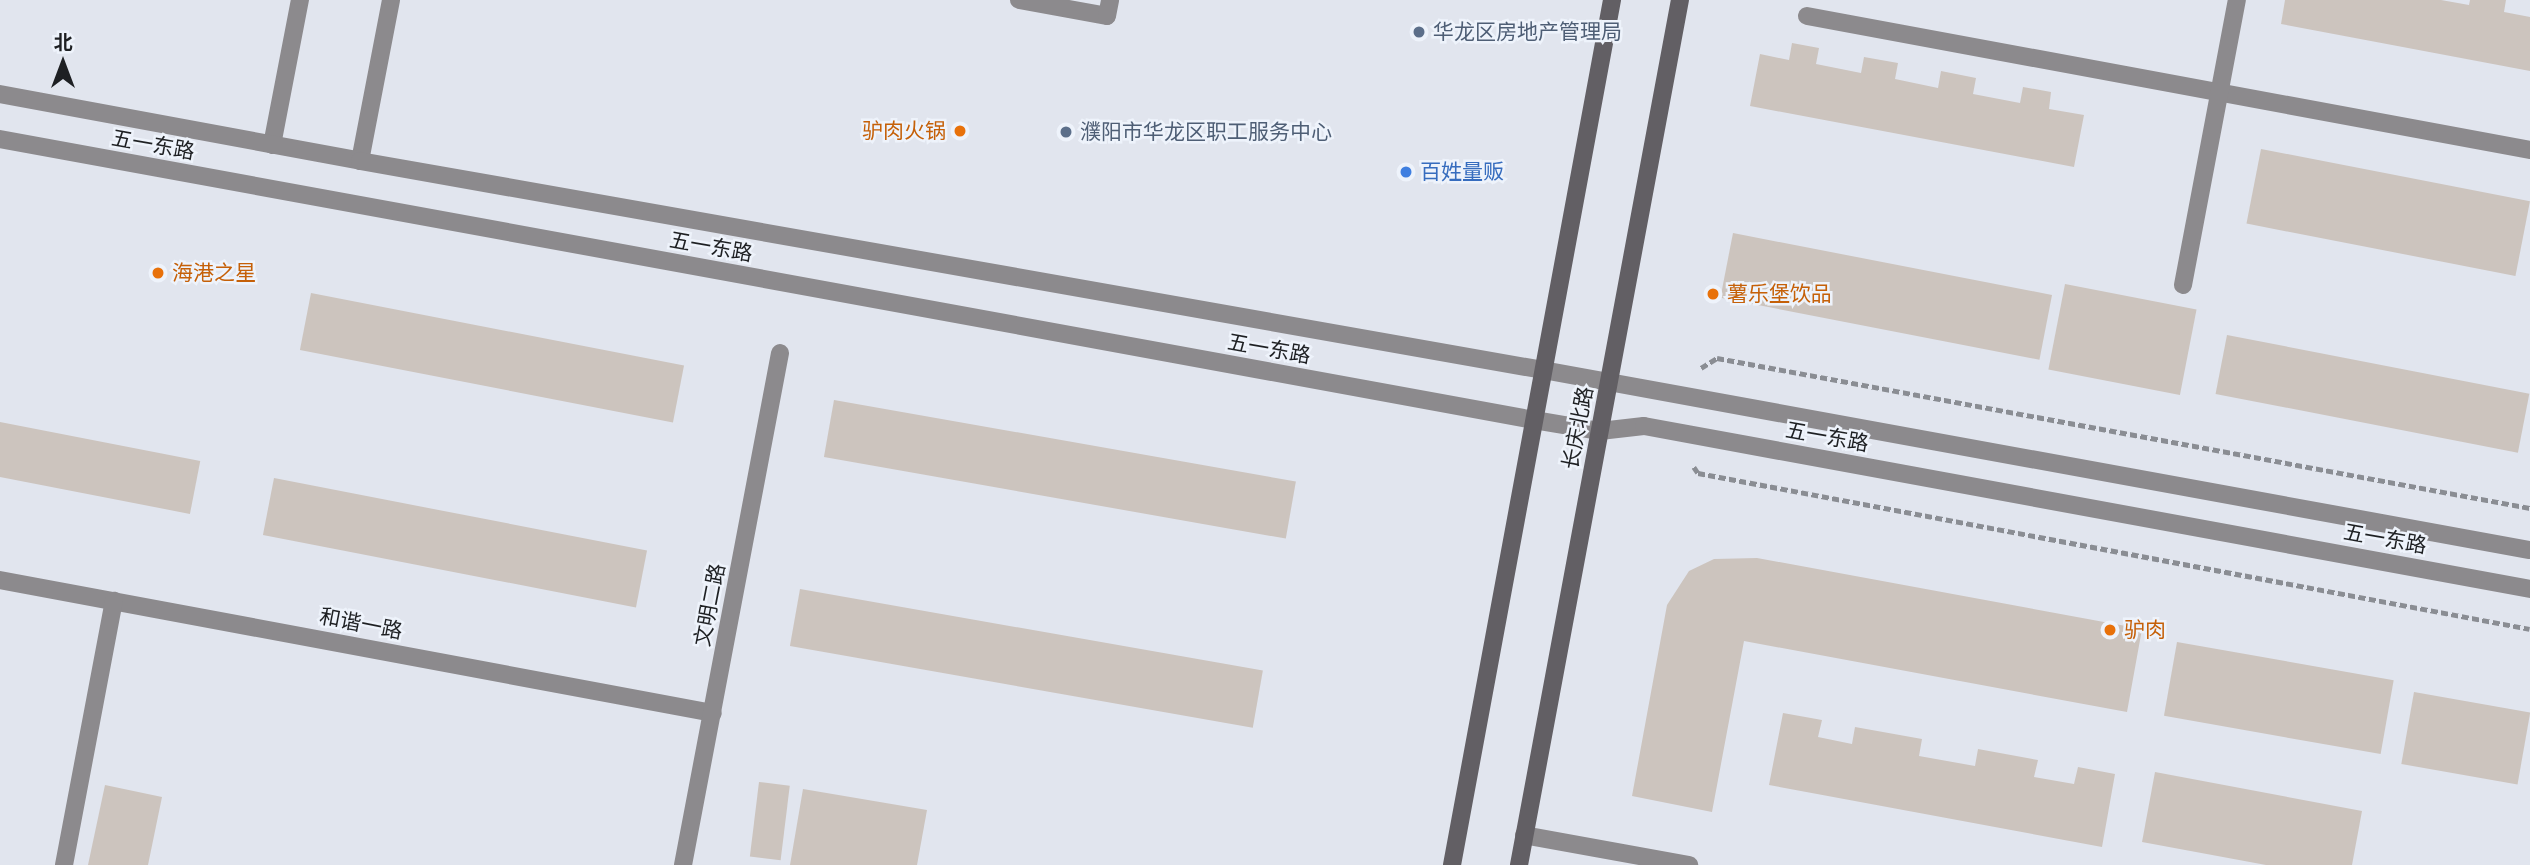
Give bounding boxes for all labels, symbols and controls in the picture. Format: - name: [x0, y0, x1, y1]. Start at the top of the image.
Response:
- place label: 华龙区房地产管理局: [1433, 19, 1622, 45]
- marker: 华龙区房地产管理局: [1411, 24, 1427, 40]
- north arrow: [28, 28, 98, 98]
- text: 北: [53, 31, 73, 53]
- place label: 驴肉火锅: [862, 118, 946, 144]
- place label: 濮阳市华龙区职工服务中心: [1080, 119, 1332, 145]
- marker: 驴肉火锅: [952, 123, 968, 139]
- marker: 濮阳市华龙区职工服务中心: [1058, 124, 1074, 140]
- street label: 五一东路: [109, 125, 197, 165]
- place label: 百姓量贩: [1420, 159, 1504, 185]
- marker: 百姓量贩: [1398, 164, 1414, 180]
- street label: 五一东路: [667, 227, 755, 267]
- place label: 海港之星: [172, 260, 256, 286]
- marker: 海港之星: [150, 265, 166, 281]
- place label: 薯乐堡饮品: [1727, 281, 1832, 307]
- marker: 薯乐堡饮品: [1705, 286, 1721, 302]
- street label: 五一东路: [1225, 329, 1313, 369]
- street label: 长庆北路: [1558, 384, 1598, 472]
- street label: 五一东路: [1783, 417, 1871, 457]
- street label: 五一东路: [2341, 519, 2429, 559]
- street label: 文明二路: [690, 561, 730, 649]
- street label: 和谐一路: [317, 604, 405, 644]
- place label: 驴肉: [2124, 617, 2166, 643]
- marker: 驴肉: [2102, 622, 2118, 638]

